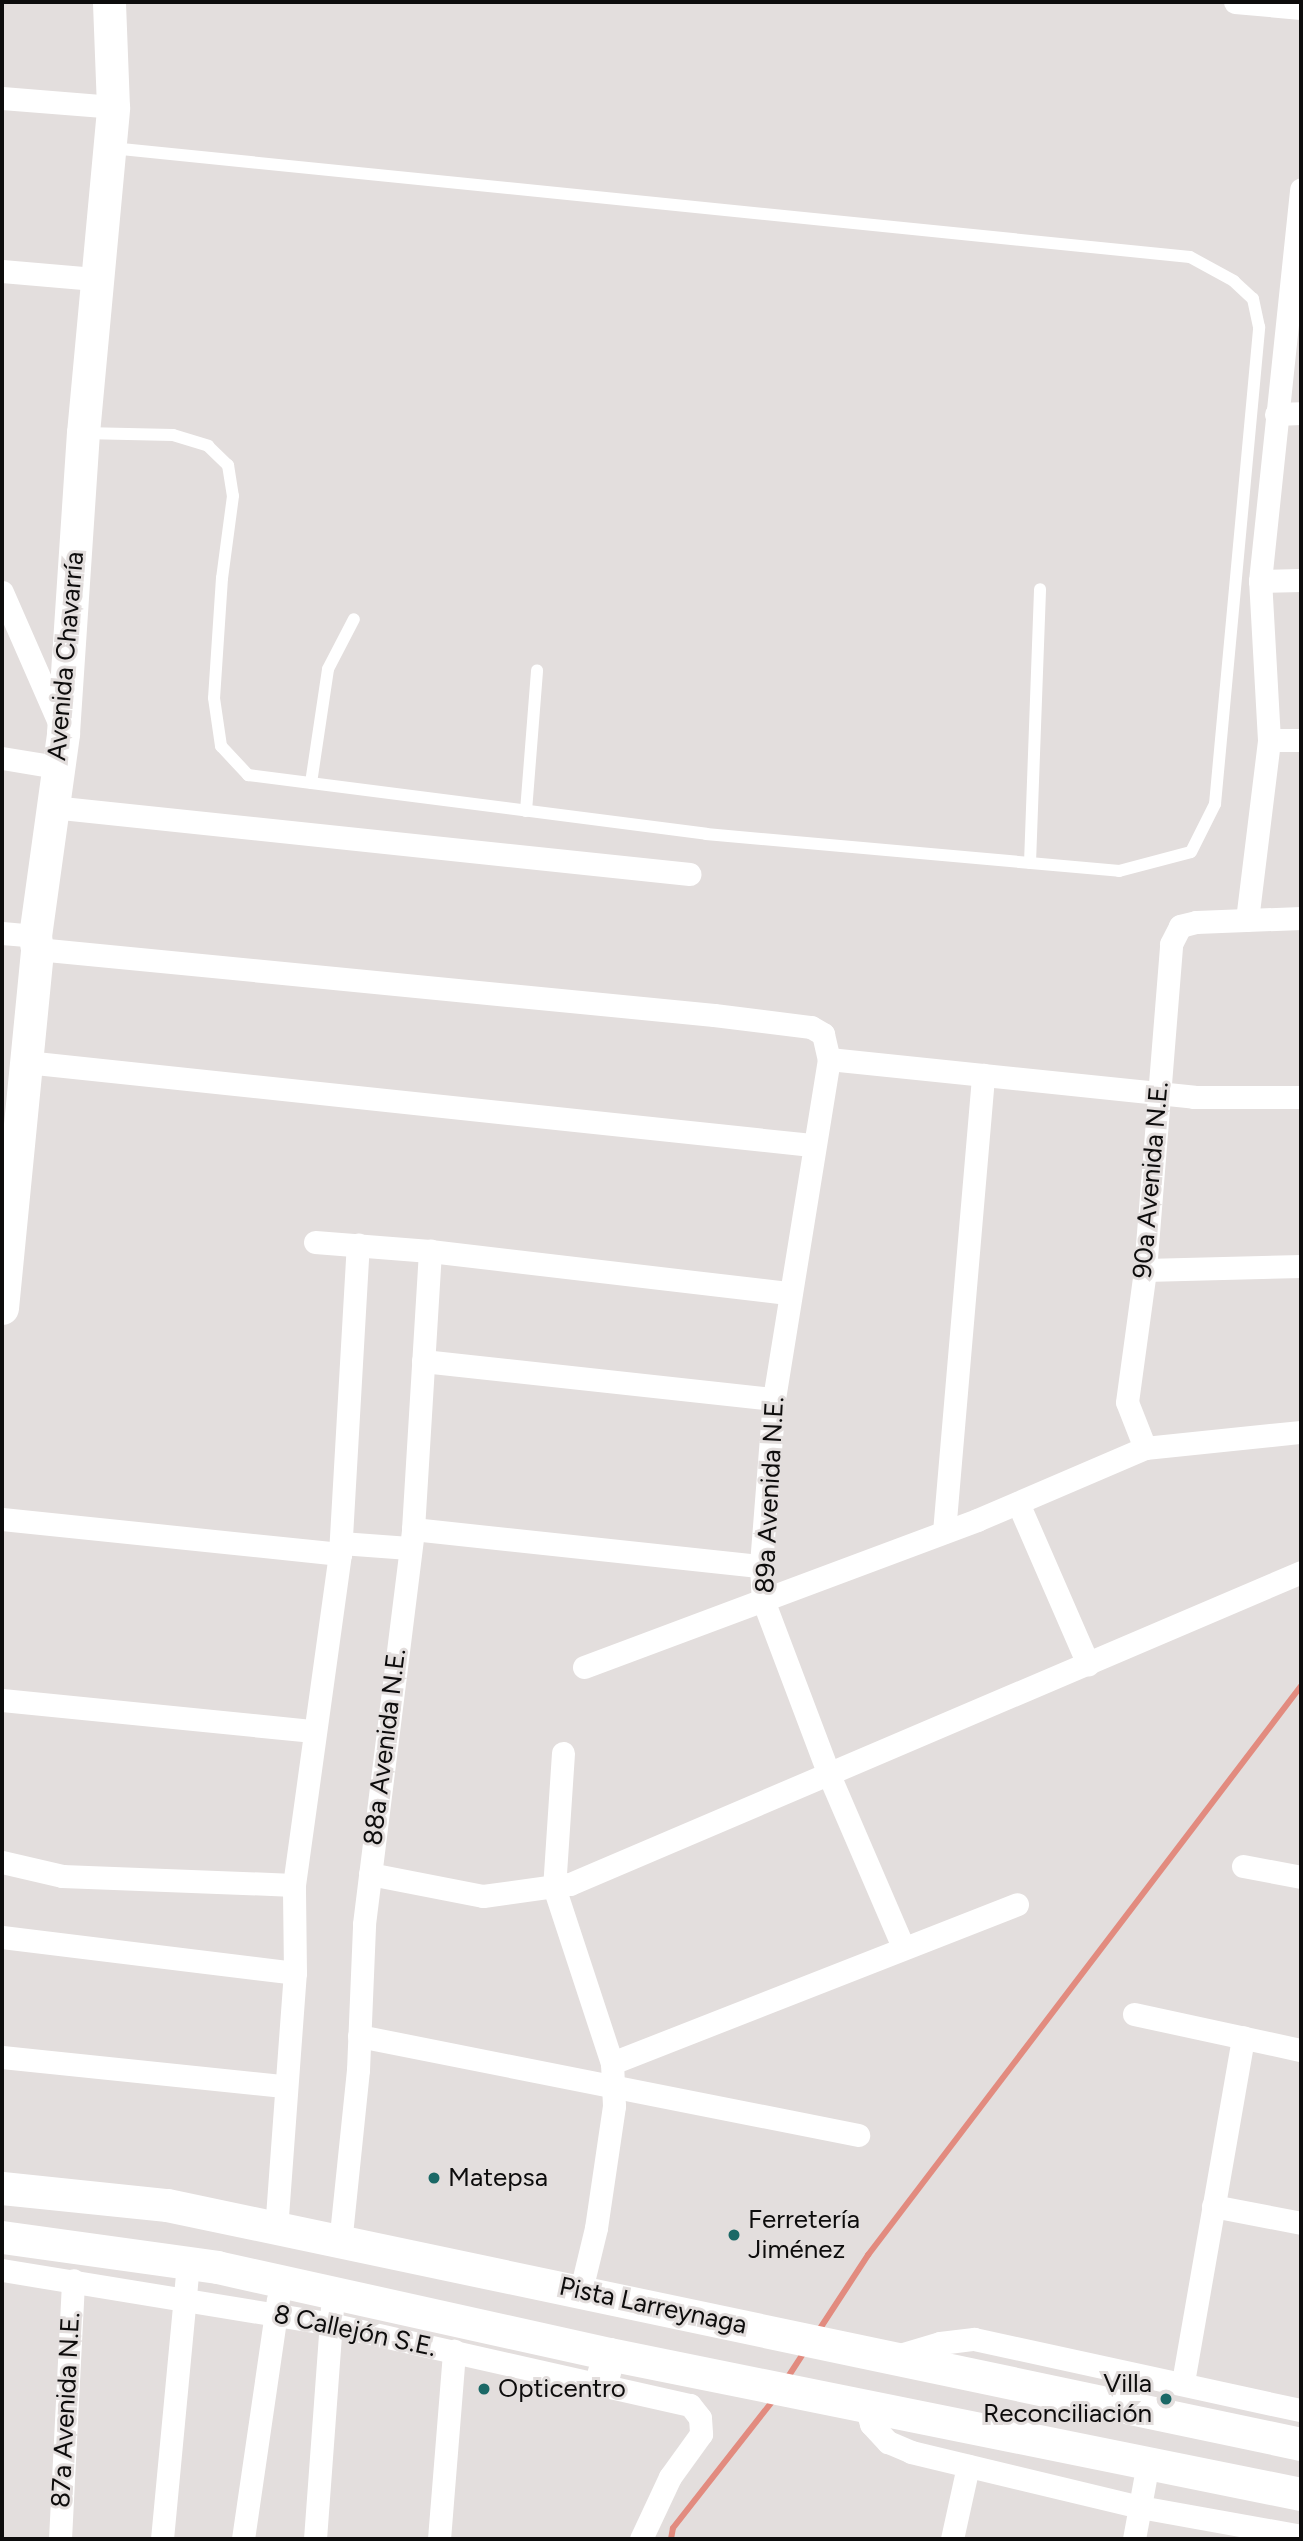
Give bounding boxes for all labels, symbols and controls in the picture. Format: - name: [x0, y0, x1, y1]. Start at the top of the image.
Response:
- street label: Avenida Chavarría: [41, 550, 91, 762]
- street label: 90a Avenida N.E.: [1127, 1080, 1175, 1280]
- street label: 89a Avenida N.E.: [749, 1396, 791, 1594]
- street label: 88a Avenida N.E.: [357, 1647, 413, 1847]
- place label: Matepsa: [448, 2162, 548, 2194]
- marker: Matepsa: [426, 2170, 442, 2186]
- place label: Ferretería Jiménez: [748, 2204, 860, 2266]
- marker: Ferretería Jiménez: [726, 2227, 742, 2243]
- street label: Pista Larreynaga: [556, 2271, 750, 2341]
- street label: 8 Callejón S.E.: [271, 2299, 439, 2363]
- street label: 87a Avenida N.E.: [45, 2311, 87, 2509]
- place label: Villa Reconciliación: [983, 2368, 1152, 2430]
- place label: Opticentro: [498, 2373, 626, 2405]
- marker: Opticentro: [476, 2381, 492, 2397]
- marker: Villa Reconciliación: [1158, 2391, 1174, 2407]

